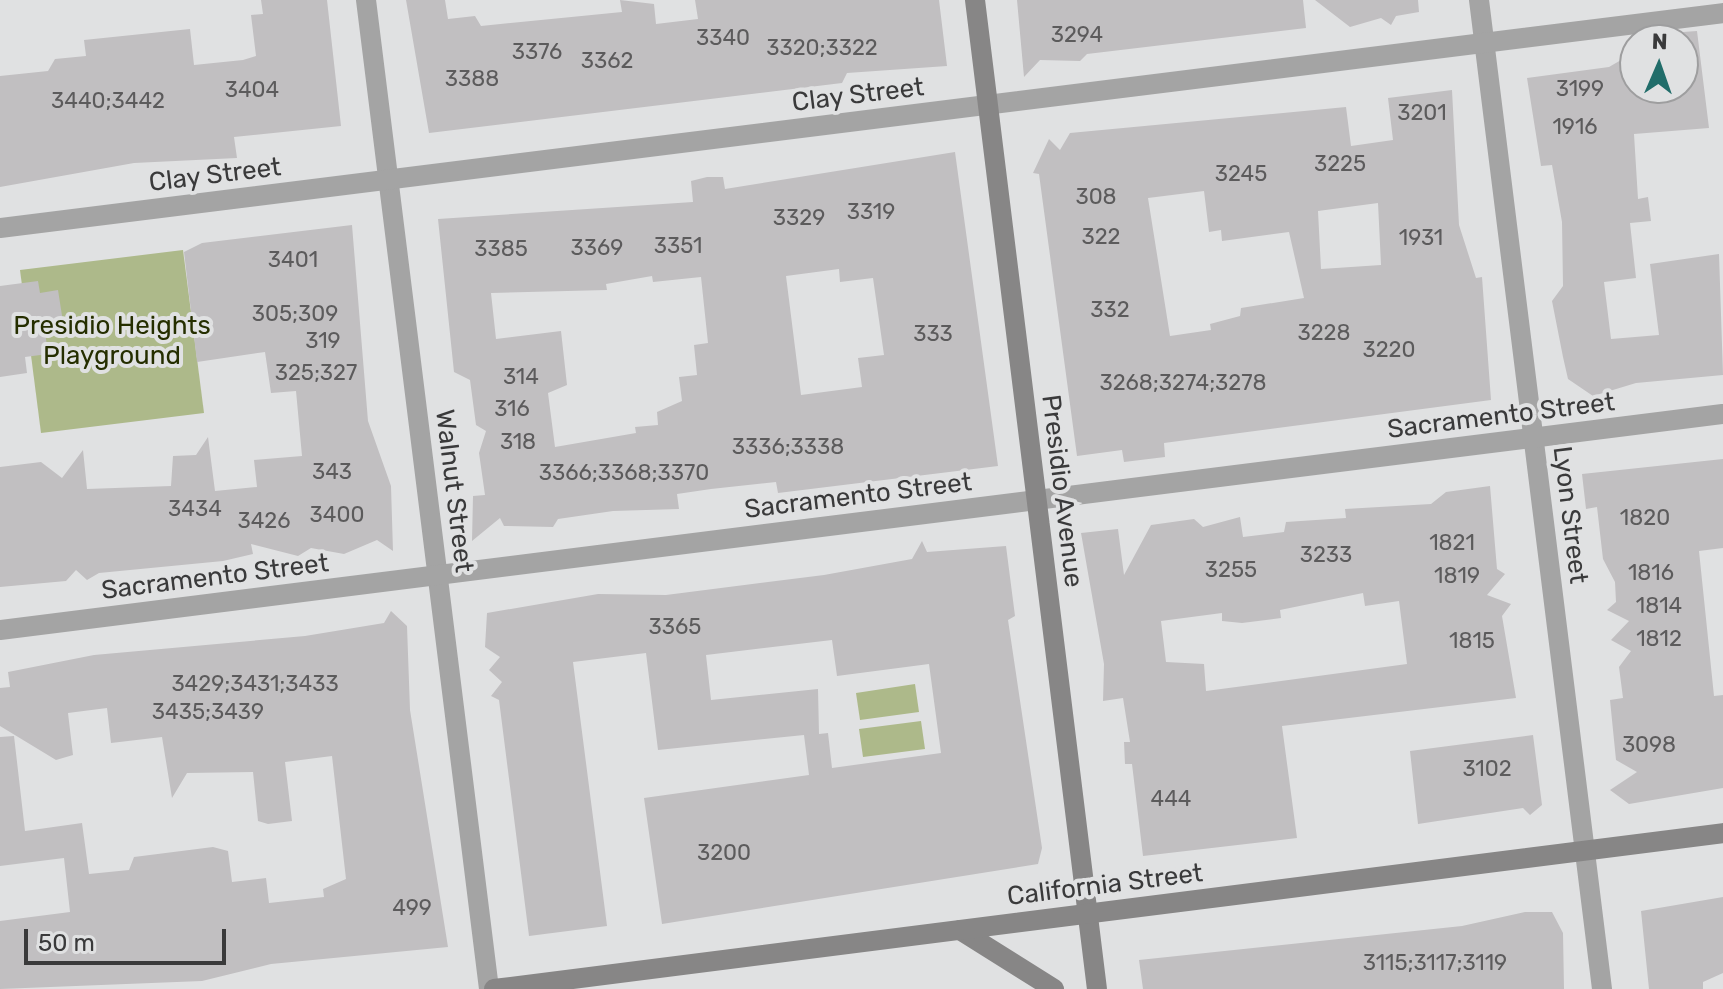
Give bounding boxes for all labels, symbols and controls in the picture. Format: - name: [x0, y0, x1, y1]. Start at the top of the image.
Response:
- house number: 3294: [1051, 22, 1103, 48]
- north arrow: [1619, 24, 1699, 104]
- house number: 3340: [696, 25, 750, 51]
- text: N: [1651, 28, 1668, 55]
- house number: 3320;3322: [766, 35, 878, 61]
- house number: 3376: [512, 39, 562, 65]
- house number: 3362: [581, 48, 633, 74]
- house number: 3388: [445, 66, 499, 92]
- street label: Clay Street: [790, 71, 926, 119]
- house number: 3199: [1556, 76, 1604, 102]
- house number: 3404: [225, 77, 279, 103]
- house number: 3440;3442: [51, 88, 165, 114]
- house number: 3201: [1397, 100, 1447, 126]
- house number: 1916: [1552, 114, 1598, 140]
- street label: Clay Street: [147, 151, 283, 199]
- house number: 3225: [1314, 151, 1366, 177]
- house number: 3245: [1215, 161, 1267, 187]
- house number: 308: [1075, 184, 1117, 210]
- house number: 3319: [847, 199, 895, 225]
- house number: 3329: [773, 205, 825, 231]
- house number: 322: [1081, 224, 1121, 250]
- house number: 1931: [1399, 225, 1443, 251]
- house number: 3351: [654, 233, 702, 259]
- house number: 3369: [571, 235, 623, 261]
- house number: 3385: [474, 236, 528, 262]
- house number: 3401: [268, 247, 318, 273]
- house number: 332: [1090, 297, 1130, 323]
- house number: 305;309: [252, 301, 338, 327]
- park label: Presidio Heights Playground: [13, 310, 211, 372]
- house number: 3228: [1297, 320, 1351, 346]
- house number: 333: [913, 321, 953, 347]
- house number: 319: [305, 328, 341, 354]
- house number: 3220: [1362, 337, 1416, 363]
- house number: 325;327: [275, 360, 357, 386]
- house number: 314: [503, 364, 539, 390]
- house number: 3268;3274;3278: [1099, 370, 1267, 396]
- street label: Sacramento Street: [1386, 387, 1616, 445]
- street label: Presidio Avenue: [1035, 393, 1089, 589]
- house number: 316: [494, 396, 530, 422]
- street label: Walnut Street: [429, 408, 479, 574]
- house number: 318: [500, 429, 536, 455]
- house number: 3336;3338: [732, 434, 844, 460]
- street label: Lyon Street: [1546, 444, 1594, 586]
- house number: 343: [312, 459, 352, 485]
- house number: 3366;3368;3370: [539, 460, 709, 486]
- street label: Sacramento Street: [743, 467, 973, 525]
- house number: 3434: [168, 496, 222, 522]
- house number: 3400: [310, 502, 364, 528]
- house number: 1820: [1620, 505, 1670, 531]
- house number: 3426: [237, 508, 291, 534]
- house number: 1821: [1429, 530, 1475, 556]
- house number: 3233: [1300, 542, 1352, 568]
- street label: Sacramento Street: [100, 548, 330, 606]
- house number: 3255: [1205, 557, 1257, 583]
- house number: 1816: [1628, 560, 1674, 586]
- house number: 1819: [1434, 563, 1480, 589]
- house number: 1814: [1636, 593, 1682, 619]
- house number: 3365: [649, 614, 701, 640]
- house number: 1812: [1636, 626, 1682, 652]
- house number: 1815: [1449, 628, 1495, 654]
- house number: 3429;3431;3433: [171, 671, 339, 697]
- house number: 3435;3439: [152, 699, 264, 725]
- house number: 3098: [1622, 732, 1676, 758]
- house number: 3102: [1462, 756, 1512, 782]
- house number: 444: [1151, 786, 1191, 812]
- house number: 3200: [697, 840, 751, 866]
- street label: California Street: [1005, 858, 1205, 912]
- house number: 499: [392, 895, 432, 921]
- scale bar: [28, 913, 230, 963]
- text: 50 m: [38, 929, 95, 957]
- house number: 3115;3117;3119: [1363, 950, 1507, 976]

